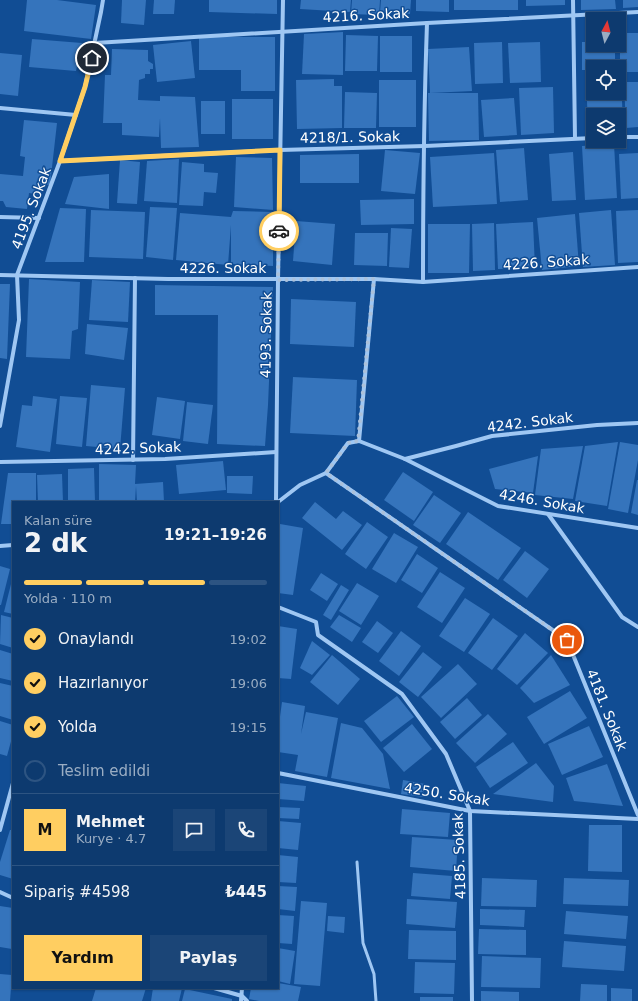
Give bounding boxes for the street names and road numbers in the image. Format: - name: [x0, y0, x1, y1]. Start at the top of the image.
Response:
- street label: 4216. Sokak: [322, 5, 411, 25]
- street label: 4218/1. Sokak: [300, 128, 401, 146]
- street label: 4195. Sokak: [8, 164, 54, 251]
- street label: 4226. Sokak: [502, 251, 591, 273]
- street label: 4226. Sokak: [180, 260, 267, 276]
- street label: 4193. Sokak: [257, 291, 275, 378]
- street label: 4242. Sokak: [486, 409, 575, 435]
- street label: 4242. Sokak: [94, 438, 182, 458]
- street label: 4246. Sokak: [498, 486, 587, 517]
- street label: 4181. Sokak: [583, 667, 631, 754]
- street label: 4250. Sokak: [403, 779, 492, 809]
- street label: 4185. Sokak: [449, 812, 469, 900]

